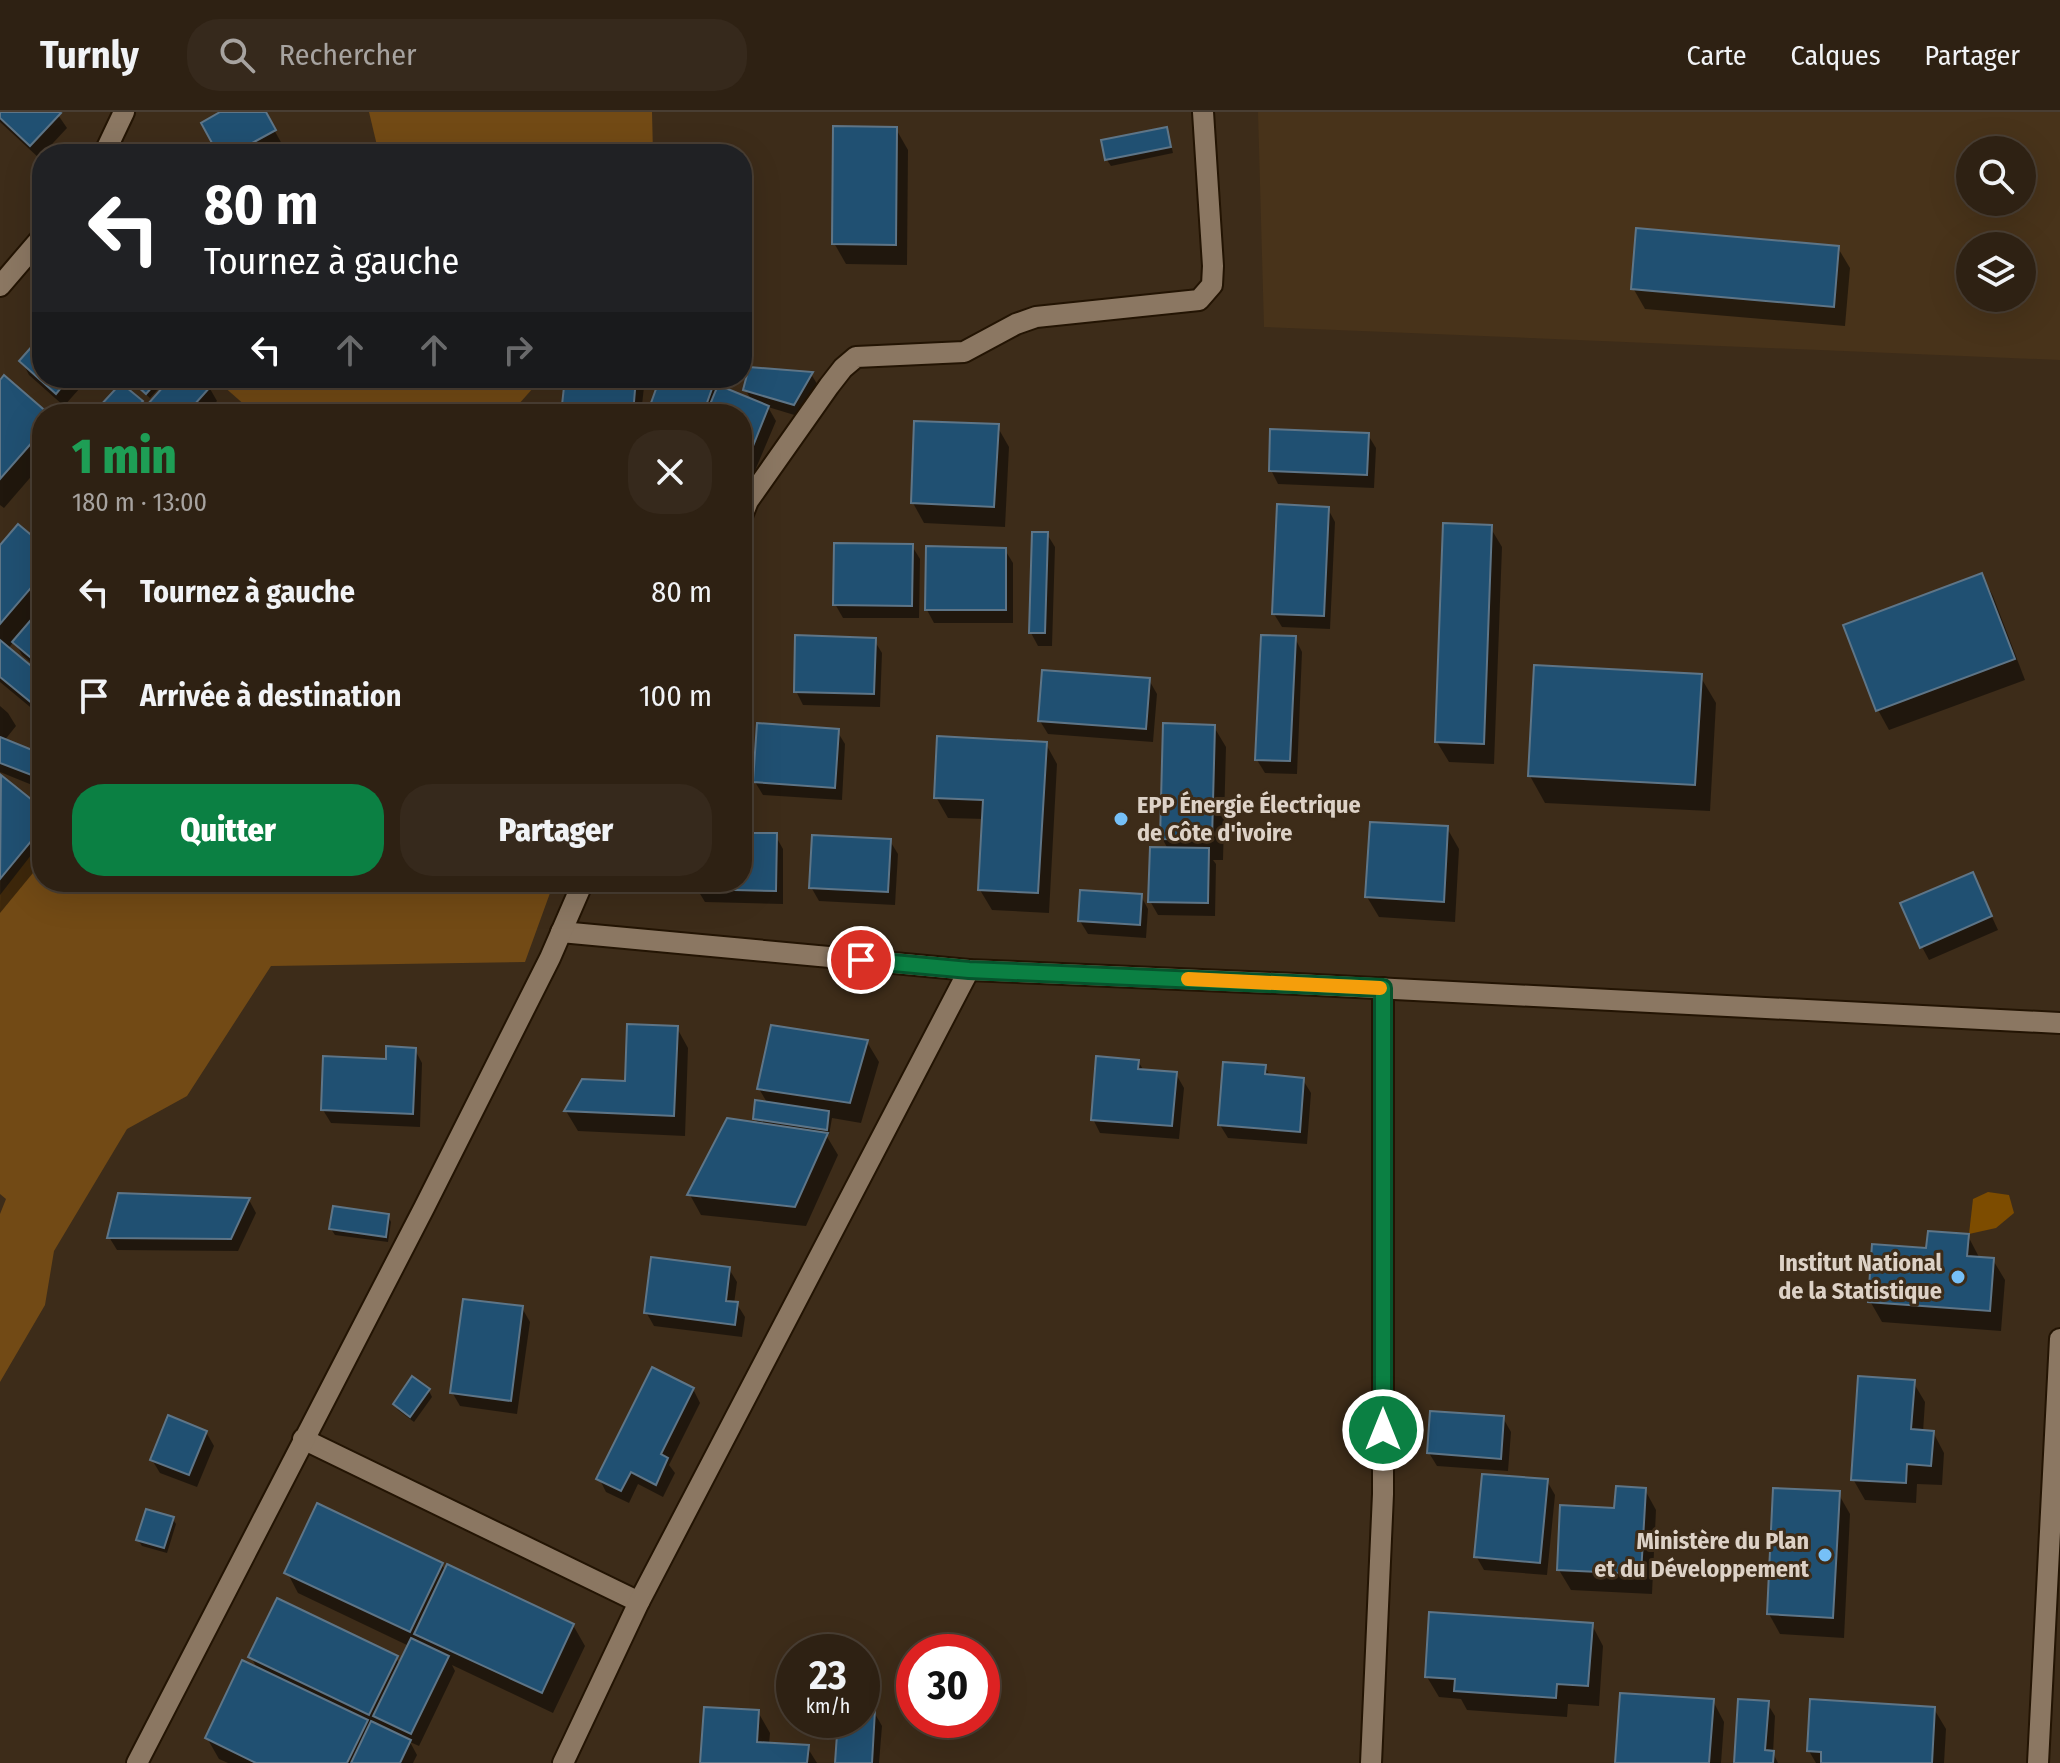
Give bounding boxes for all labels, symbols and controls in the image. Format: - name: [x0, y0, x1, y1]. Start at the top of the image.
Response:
- search box: [187, 19, 747, 91]
- text: Turnly: [40, 32, 139, 78]
- icon: search: [215, 33, 259, 77]
- text: Rechercher: [279, 37, 417, 73]
- text: Carte: [1687, 39, 1747, 72]
- text: Calques: [1791, 39, 1881, 72]
- text: Partager: [1925, 39, 2020, 72]
- map controls: [1956, 136, 2036, 312]
- button: search: [1956, 136, 2036, 216]
- text: 80 m: [204, 172, 319, 239]
- icon: left: [72, 176, 176, 280]
- button: layers: [1956, 232, 2036, 312]
- text: Tournez à gauche: [204, 240, 459, 284]
- icon: left: [244, 328, 288, 372]
- icon: ahead: [328, 328, 372, 372]
- icon: ahead: [412, 328, 456, 372]
- icon: right: [496, 328, 540, 372]
- text: 1 min: [72, 428, 176, 486]
- button: close: [628, 430, 712, 514]
- text: 180 m · 13:00: [72, 487, 207, 518]
- icon: left: [72, 570, 116, 614]
- text: Tournez à gauche: [140, 574, 355, 610]
- text: 80 m: [651, 574, 712, 610]
- icon: arrive: [72, 674, 116, 718]
- text: Arrivée à destination: [140, 678, 401, 714]
- text: 100 m: [639, 678, 712, 714]
- button: Quitter: [72, 784, 384, 876]
- button: Partager: [400, 784, 712, 876]
- place label: EPP Énergie Électrique de Côte d'ivoire: [1137, 790, 1361, 847]
- marker: EPP Énergie Électrique de Côte d'ivoire: [1112, 810, 1130, 828]
- pin: [827, 926, 895, 994]
- icon: arrive: [839, 938, 883, 982]
- place label: Institut National de la Statistique: [1778, 1249, 1942, 1305]
- marker: Institut National de la Statistique: [1949, 1268, 1967, 1286]
- position arrow: [1341, 1388, 1425, 1472]
- place label: Ministère du Plan et du Développement: [1594, 1527, 1810, 1583]
- marker: Ministère du Plan et du Développement: [1816, 1546, 1834, 1564]
- speed limit sign: 30: [896, 1634, 1000, 1738]
- text: 23: [809, 1652, 847, 1700]
- text: km/h: [806, 1694, 850, 1718]

